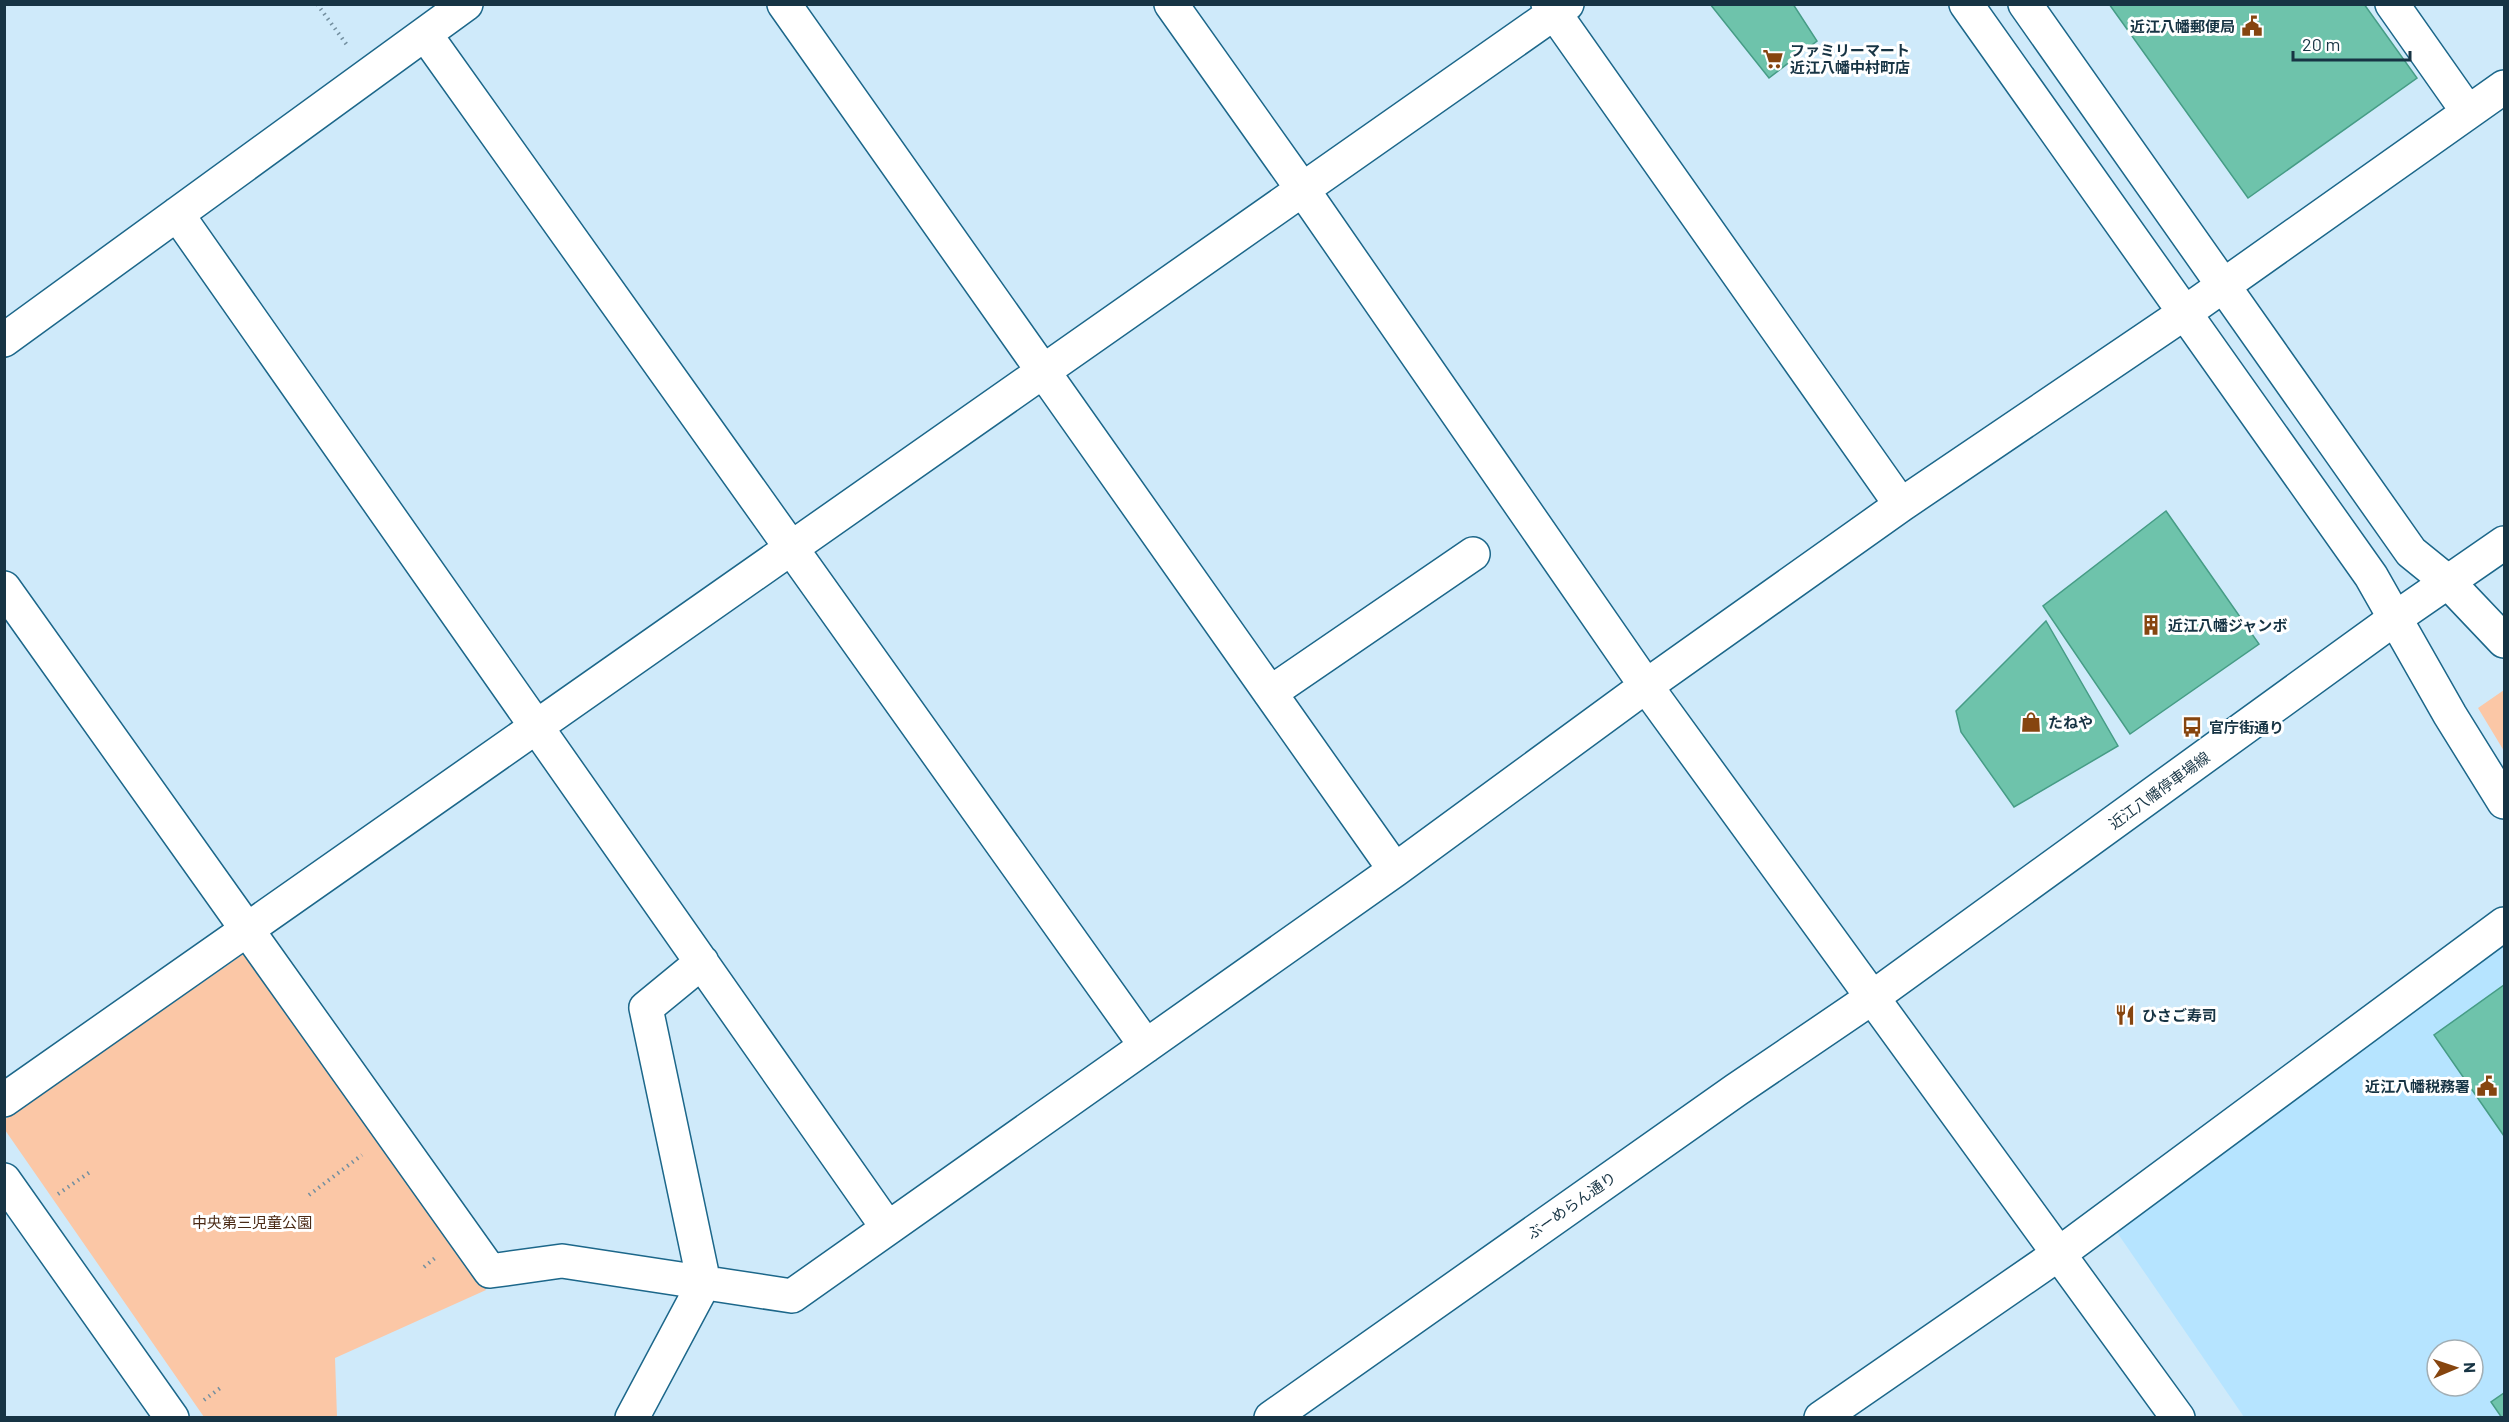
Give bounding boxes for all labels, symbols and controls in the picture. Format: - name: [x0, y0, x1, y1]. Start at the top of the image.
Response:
- public building icon: 近江八幡郵便局: [2240, 14, 2264, 38]
- place label: 近江八幡郵便局: [2130, 17, 2235, 35]
- scale bar: [2293, 24, 2410, 62]
- text: 20 m: [2302, 33, 2340, 55]
- place label: ファミリーマート 近江八幡中村町店: [1790, 41, 1910, 76]
- supermarket icon: ファミリーマート 近江八幡中村町店: [1761, 47, 1785, 71]
- building icon: 近江八幡ジャンボ: [2139, 613, 2163, 637]
- place label: 近江八幡ジャンボ: [2168, 616, 2287, 634]
- shop icon: たねや: [2019, 710, 2043, 734]
- place label: たねや: [2048, 713, 2093, 731]
- bus stop icon: 官庁街通り: [2180, 715, 2204, 739]
- place label: 官庁街通り: [2209, 718, 2284, 736]
- street label: 近江八幡停車場線: [2105, 747, 2213, 833]
- restaurant icon: ひさご寿司: [2113, 1003, 2137, 1027]
- place label: ひさご寿司: [2142, 1006, 2217, 1024]
- public building icon: 近江八幡税務署: [2475, 1074, 2499, 1098]
- place label: 近江八幡税務署: [2365, 1077, 2470, 1095]
- street label: ぶーめらん通り: [1523, 1168, 1619, 1242]
- park label: 中央第三児童公園: [192, 1213, 312, 1231]
- north arrow: [2425, 1338, 2485, 1398]
- text: N: [2461, 1362, 2480, 1373]

